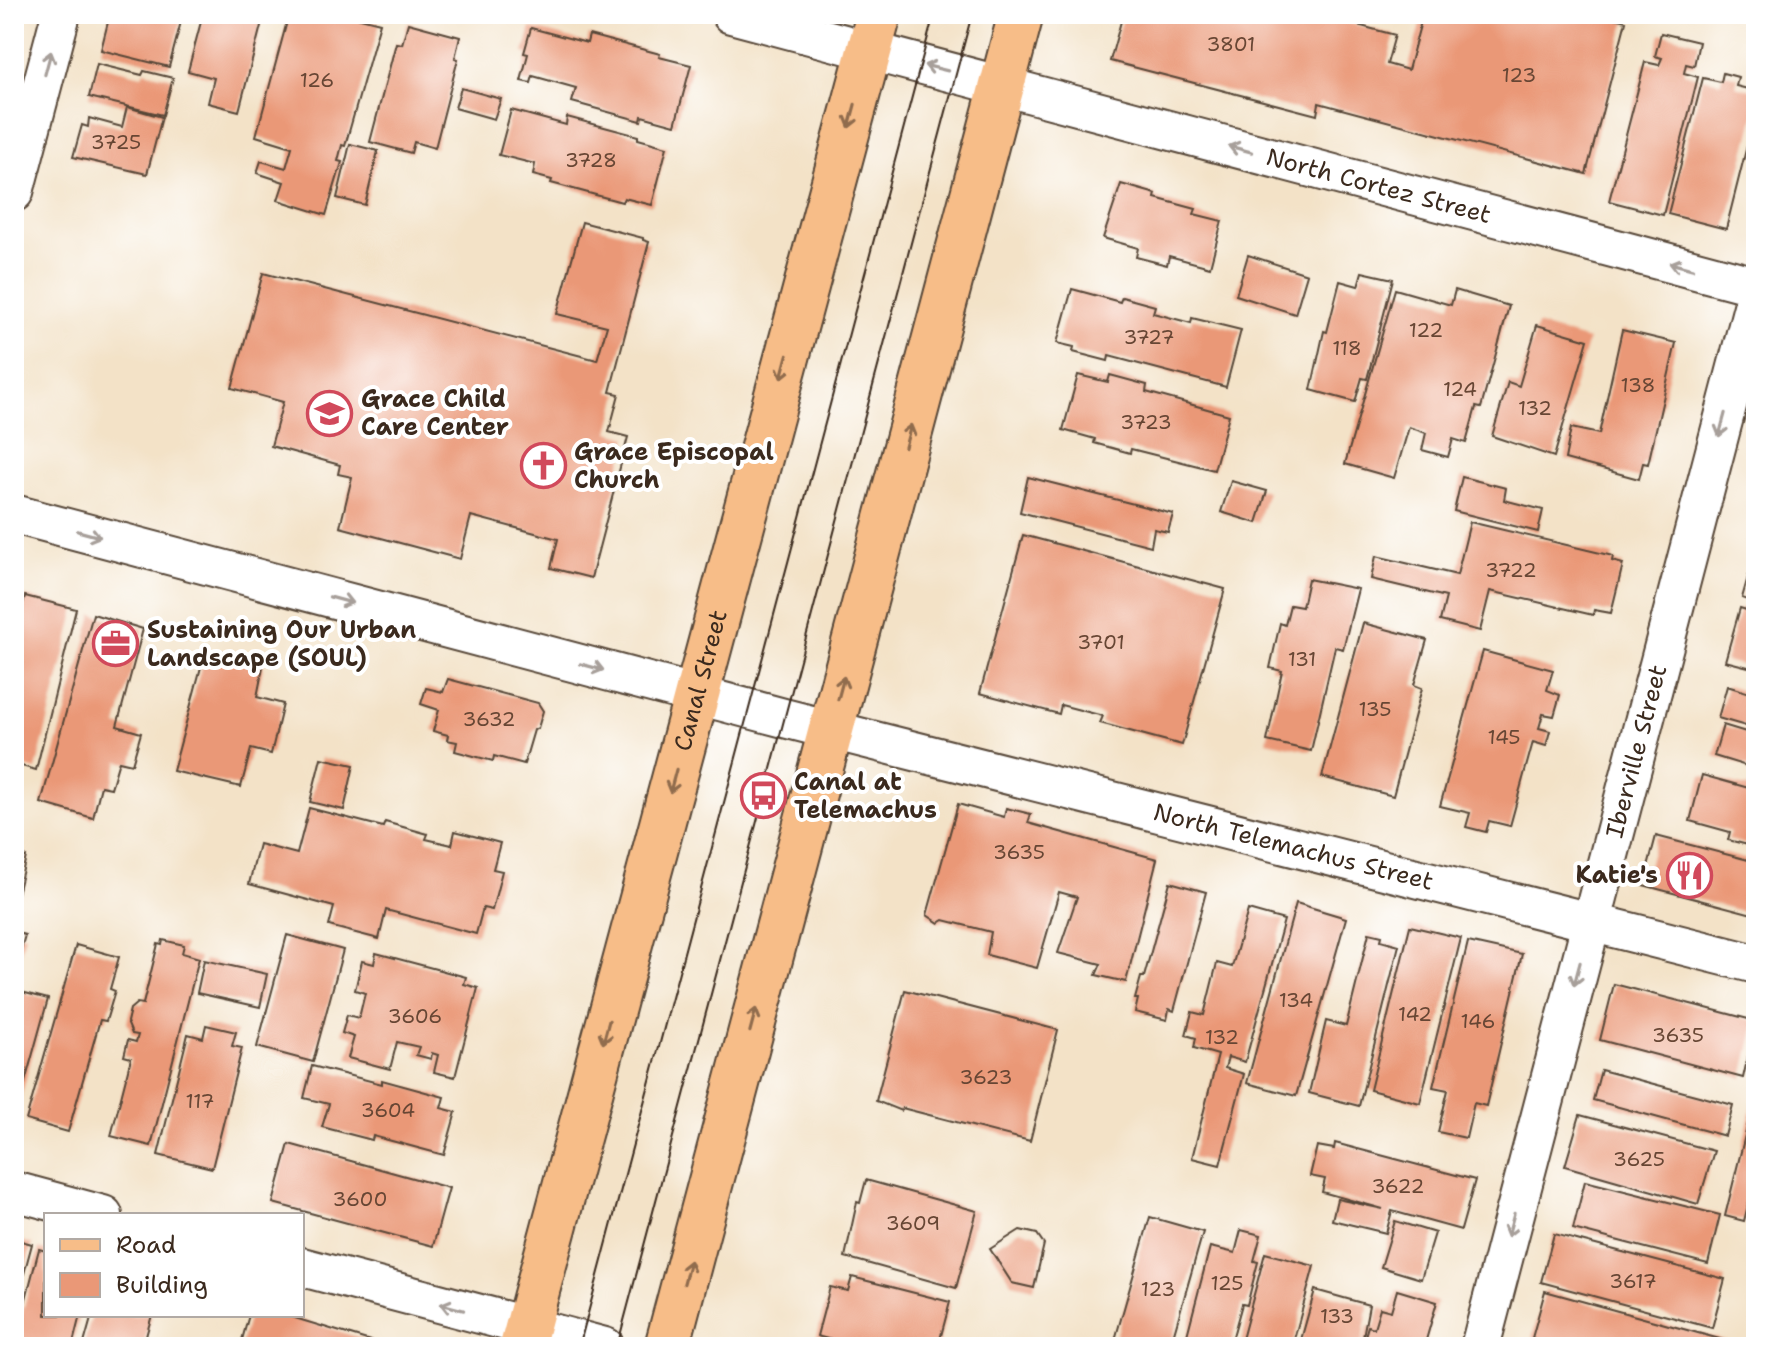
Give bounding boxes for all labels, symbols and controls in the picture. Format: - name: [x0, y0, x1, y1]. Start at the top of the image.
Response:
- house number: 3801: [1207, 31, 1255, 57]
- one-way arrow: [42, 50, 57, 76]
- one-way arrow: [923, 59, 949, 74]
- house number: 123: [1502, 62, 1536, 88]
- house number: 126: [300, 67, 334, 93]
- one-way arrow: [844, 103, 859, 129]
- house number: 3725: [91, 129, 141, 155]
- one-way arrow: [1228, 140, 1253, 155]
- street label: North Cortez Street: [1263, 141, 1495, 231]
- house number: 3728: [565, 147, 617, 173]
- one-way arrow: [1668, 258, 1694, 273]
- house number: 122: [1409, 317, 1443, 343]
- house number: 3727: [1123, 324, 1175, 350]
- house number: 118: [1332, 335, 1362, 361]
- one-way arrow: [776, 354, 791, 380]
- house number: 138: [1621, 372, 1655, 398]
- house number: 124: [1443, 376, 1477, 402]
- place label: Grace Child Care Center: [361, 383, 509, 443]
- school or university icon: Grace Child Care Center: [306, 389, 354, 437]
- house number: 132: [1518, 395, 1552, 421]
- house number: 3723: [1120, 409, 1172, 435]
- one-way arrow: [1713, 411, 1728, 437]
- one-way arrow: [902, 424, 917, 450]
- place label: Grace Episcopal Church: [574, 436, 774, 496]
- church icon: Grace Episcopal Church: [519, 442, 567, 490]
- one-way arrow: [76, 527, 102, 542]
- house number: 3722: [1485, 557, 1537, 583]
- one-way arrow: [327, 594, 353, 609]
- street label: Canal Street: [666, 606, 735, 755]
- place label: Sustaining Our Urban Landscape (SOUL): [147, 614, 416, 674]
- office icon: Sustaining Our Urban Landscape (SOUL): [92, 620, 140, 668]
- house number: 3701: [1077, 629, 1125, 655]
- house number: 131: [1288, 646, 1316, 672]
- one-way arrow: [578, 661, 604, 676]
- street label: Iberville Street: [1598, 661, 1674, 841]
- one-way arrow: [835, 675, 850, 701]
- house number: 135: [1358, 696, 1392, 722]
- house number: 3632: [463, 706, 515, 732]
- house number: 145: [1487, 724, 1521, 750]
- place label: Canal at Telemachus: [794, 766, 937, 826]
- one-way arrow: [665, 767, 680, 793]
- bus stop icon: Canal at Telemachus: [739, 772, 787, 820]
- street label: North Telemachus Street: [1150, 796, 1437, 898]
- house number: 3635: [993, 839, 1045, 865]
- restaurant icon: Katie's: [1665, 851, 1713, 899]
- place label: Katie's: [1576, 859, 1658, 891]
- one-way arrow: [1569, 960, 1584, 986]
- house number: 134: [1279, 987, 1313, 1013]
- house number: 142: [1398, 1001, 1432, 1027]
- house number: 3606: [388, 1003, 442, 1029]
- one-way arrow: [747, 1008, 762, 1034]
- house number: 146: [1460, 1008, 1496, 1034]
- one-way arrow: [598, 1018, 613, 1044]
- house number: 3635: [1652, 1022, 1704, 1048]
- house number: 132: [1205, 1024, 1239, 1050]
- house number: 3623: [959, 1064, 1013, 1090]
- house number: 117: [186, 1088, 215, 1114]
- house number: 3604: [361, 1097, 415, 1123]
- house number: 3625: [1613, 1146, 1665, 1172]
- house number: 3622: [1371, 1173, 1425, 1199]
- house number: 3600: [333, 1186, 387, 1212]
- house number: 3609: [886, 1210, 940, 1236]
- one-way arrow: [1503, 1212, 1518, 1238]
- legend: [44, 1213, 304, 1317]
- text: Road: [116, 1229, 176, 1261]
- one-way arrow: [680, 1259, 695, 1285]
- house number: 3617: [1609, 1268, 1657, 1294]
- text: Building: [116, 1269, 208, 1301]
- house number: 125: [1210, 1270, 1244, 1296]
- house number: 123: [1141, 1276, 1175, 1302]
- one-way arrow: [439, 1299, 465, 1314]
- house number: 133: [1320, 1303, 1354, 1329]

